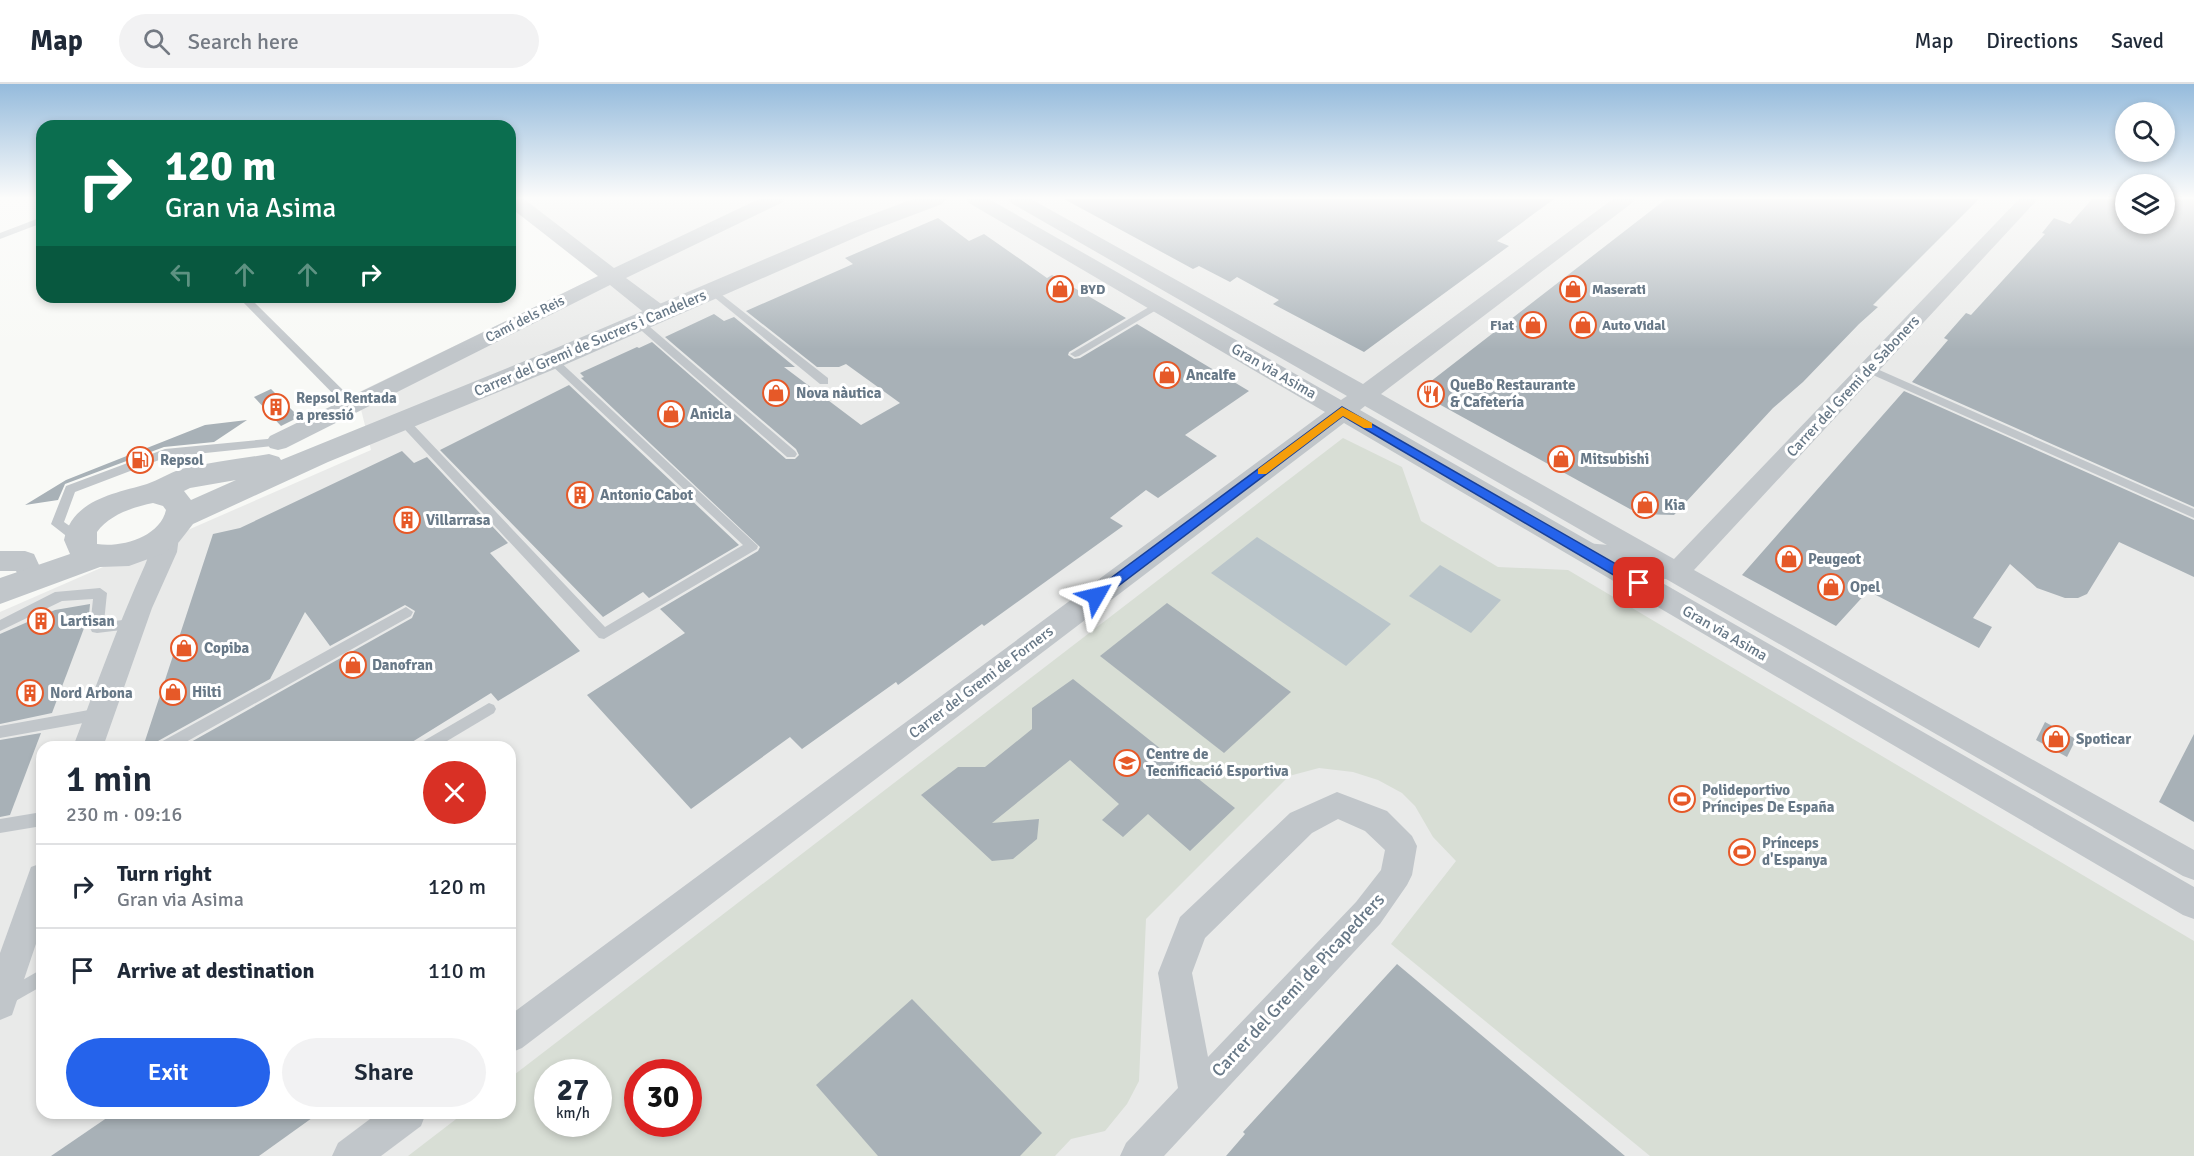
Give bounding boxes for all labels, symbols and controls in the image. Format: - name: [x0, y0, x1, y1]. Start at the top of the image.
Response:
- search box: [119, 14, 539, 68]
- text: Map: [30, 24, 83, 58]
- icon: search: [140, 25, 173, 58]
- text: Search here: [188, 28, 299, 55]
- text: Map: [1915, 28, 1953, 54]
- text: Directions: [1986, 28, 2078, 54]
- text: Saved: [2111, 28, 2164, 54]
- map controls: [2115, 102, 2175, 234]
- button: search: [2115, 102, 2175, 162]
- text: 120 m: [165, 141, 276, 192]
- icon: right: [66, 144, 144, 222]
- button: layers: [2115, 174, 2175, 234]
- text: Gran via Asima: [165, 192, 336, 225]
- icon: left: [165, 258, 198, 291]
- icon: ahead: [228, 258, 261, 291]
- icon: ahead: [291, 258, 324, 291]
- icon: right: [354, 258, 387, 291]
- shop icon: BYD: [1045, 274, 1075, 304]
- shop icon: Maserati: [1558, 274, 1588, 304]
- place label: BYD: [1080, 281, 1105, 298]
- place label: Maserati: [1592, 281, 1646, 298]
- street label: Carrer del Gremi de Sucrers i Candelers: [471, 286, 709, 400]
- street label: Camí dels Reis: [483, 292, 567, 346]
- shop icon: Fiat: [1518, 310, 1548, 340]
- shop icon: Auto Vidal: [1568, 310, 1598, 340]
- street label: Carrer del Gremi de Saboners: [1783, 311, 1924, 460]
- place label: Fiat: [1490, 317, 1515, 334]
- place label: Auto Vidal: [1602, 317, 1666, 334]
- street label: Gran via Asima: [1228, 339, 1320, 403]
- shop icon: Ancalfe: [1152, 360, 1182, 390]
- place label: Ancalfe: [1186, 366, 1236, 384]
- place label: QueBo Restaurante & Cafetería: [1450, 376, 1575, 411]
- shop icon: Nova nàutica: [761, 378, 791, 408]
- restaurant icon: QueBo Restaurante & Cafetería: [1416, 379, 1446, 409]
- place label: Nova nàutica: [796, 384, 882, 402]
- place label: Repsol Rentada a pressió: [296, 389, 397, 424]
- building icon: Repsol Rentada a pressió: [261, 392, 291, 422]
- shop icon: Anicla: [656, 399, 686, 429]
- place label: Anicla: [690, 405, 732, 423]
- shop icon: Mitsubishi: [1546, 444, 1576, 474]
- fuel station icon: Repsol: [125, 445, 155, 475]
- place label: Mitsubishi: [1580, 450, 1649, 468]
- place label: Repsol: [160, 451, 204, 469]
- building icon: Antonio Cabot: [565, 480, 595, 510]
- place label: Antonio Cabot: [600, 486, 694, 504]
- shop icon: Kia: [1630, 490, 1660, 520]
- place label: Kia: [1664, 496, 1686, 514]
- building icon: Villarrasa: [392, 505, 422, 535]
- place label: Villarrasa: [426, 511, 491, 529]
- shop icon: Peugeot: [1774, 544, 1804, 574]
- place label: Peugeot: [1808, 550, 1861, 568]
- pin: [1613, 557, 1664, 608]
- position arrow: [1064, 564, 1128, 628]
- icon: arrive: [1622, 566, 1655, 599]
- shop icon: Opel: [1816, 572, 1846, 602]
- place label: Opel: [1850, 578, 1881, 596]
- street label: Gran via Asima: [1679, 601, 1771, 665]
- building icon: Lartisan: [26, 606, 56, 636]
- place label: Lartisan: [60, 612, 115, 630]
- street label: Carrer del Gremi de Forners: [905, 622, 1057, 742]
- shop icon: Copiba: [169, 633, 199, 663]
- place label: Copiba: [204, 639, 249, 657]
- shop icon: Danofran: [338, 650, 368, 680]
- place label: Danofran: [372, 656, 433, 674]
- shop icon: Hilti: [158, 677, 188, 707]
- building icon: Nord Arbona: [15, 678, 45, 708]
- place label: Hilti: [192, 683, 221, 701]
- place label: Nord Arbona: [50, 684, 133, 702]
- shop icon: Spoticar: [2041, 724, 2071, 754]
- place label: Spoticar: [2076, 730, 2131, 748]
- place label: Centre de Tecnificació Esportiva: [1146, 745, 1289, 780]
- school or university icon: Centre de Tecnificació Esportiva: [1112, 748, 1142, 778]
- text: 1 min: [66, 757, 152, 802]
- button: close: [423, 761, 486, 824]
- place label: Polideportivo Príncipes De España: [1702, 781, 1835, 816]
- sports icon: Polideportivo Príncipes De España: [1667, 784, 1697, 814]
- text: 230 m · 09:16: [66, 802, 182, 827]
- place label: Prínceps d'Espanya: [1762, 834, 1828, 869]
- sports icon: Prínceps d'Espanya: [1727, 837, 1757, 867]
- text: Turn right: [117, 860, 212, 887]
- icon: right: [66, 870, 99, 903]
- text: 120 m: [428, 873, 486, 900]
- text: Gran via Asima: [117, 887, 244, 912]
- street label: Carrer del Gremi de Picapedrers: [1207, 888, 1389, 1081]
- icon: arrive: [66, 954, 99, 987]
- text: Arrive at destination: [117, 957, 314, 984]
- text: 110 m: [428, 957, 486, 984]
- button: Exit: [66, 1038, 270, 1107]
- button: Share: [282, 1038, 486, 1107]
- speed limit sign: 30: [624, 1059, 702, 1137]
- text: 27: [557, 1072, 589, 1109]
- text: km/h: [556, 1104, 590, 1122]

